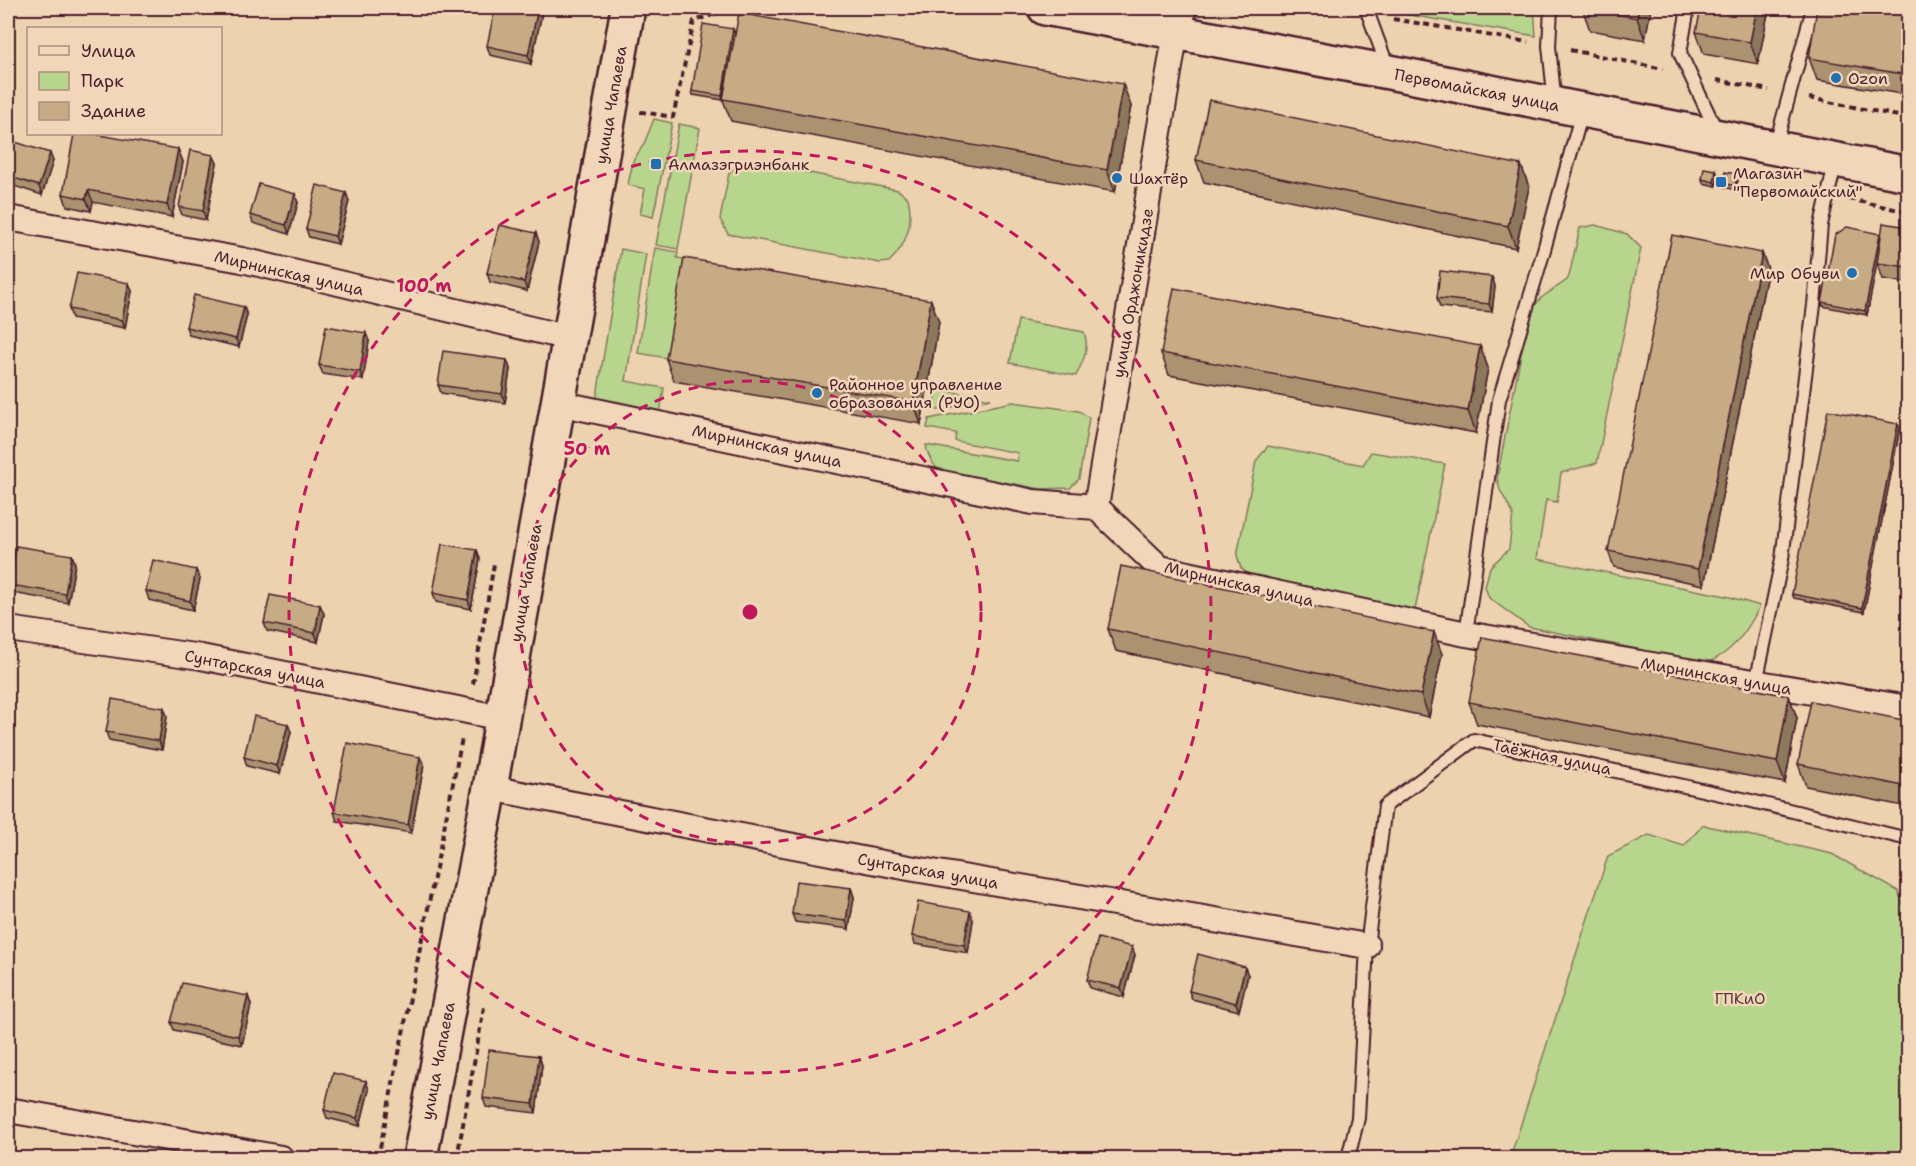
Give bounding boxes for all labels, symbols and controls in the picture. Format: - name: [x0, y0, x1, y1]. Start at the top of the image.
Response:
- legend: [27, 27, 222, 135]
- text: Улица: [81, 39, 135, 63]
- street label: улица Чапаева: [590, 44, 632, 166]
- street label: Первомайская улица: [1393, 64, 1561, 116]
- place label: Ozon: [1848, 68, 1888, 89]
- text: Парк: [81, 69, 124, 93]
- marker: Ozon: [1829, 71, 1843, 85]
- text: Здание: [81, 99, 146, 123]
- place label: Алмазэгриэнбанк: [668, 154, 810, 175]
- marker: Алмазэгриэнбанк: [649, 157, 663, 171]
- place label: Магазин "Первомайский": [1733, 163, 1863, 202]
- place label: Шахтёр: [1129, 168, 1188, 189]
- marker: Шахтёр: [1110, 171, 1124, 185]
- marker: Магазин "Первомайский": [1714, 175, 1728, 189]
- street label: улица Орджоникидзе: [1108, 207, 1158, 379]
- street label: Мирнинская улица: [212, 246, 366, 300]
- place label: Мир Обуви: [1750, 263, 1840, 284]
- marker: Мир Обуви: [1845, 266, 1859, 280]
- text: 100 m: [396, 274, 452, 298]
- place label: Районное управление образования (РУО): [829, 374, 1003, 413]
- marker: Районное управление образования (РУО): [810, 386, 824, 400]
- street label: Мирнинская улица: [690, 420, 844, 472]
- text: 50 m: [564, 437, 611, 461]
- street label: улица Чапаева: [505, 522, 547, 644]
- street label: Мирнинская улица: [1162, 557, 1316, 611]
- centre of rings: [740, 602, 760, 622]
- street label: Сунтарская улица: [183, 645, 327, 693]
- street label: Мирнинская улица: [1639, 652, 1793, 700]
- street label: Таёжная улица: [1491, 734, 1613, 780]
- street label: Сунтарская улица: [856, 848, 1000, 894]
- park label: ГПКиО: [1715, 988, 1766, 1009]
- street label: улица Чапаева: [416, 1000, 460, 1122]

